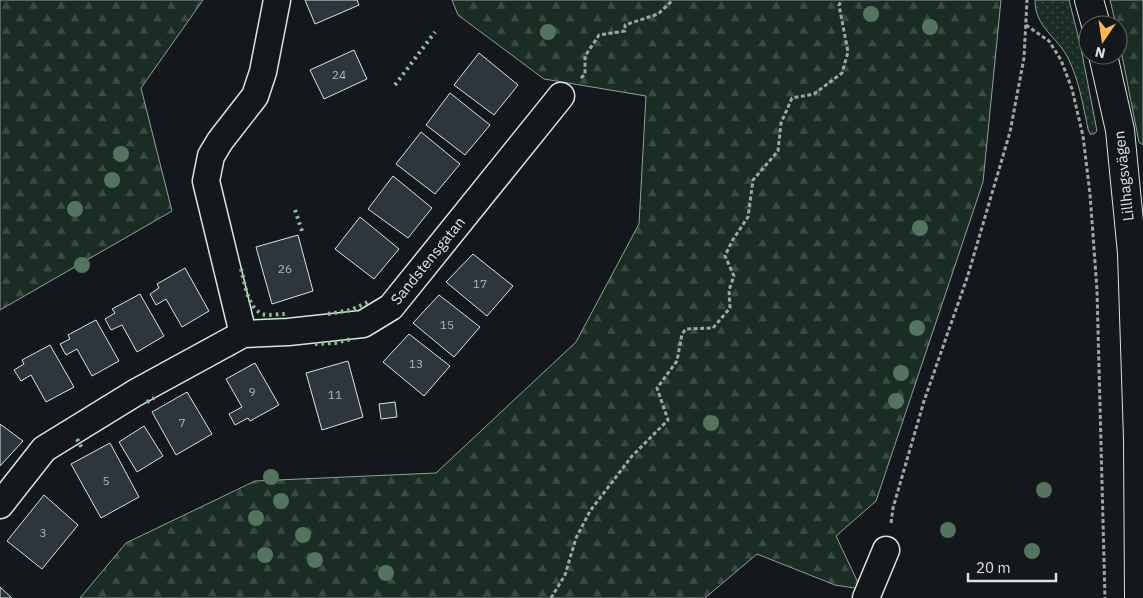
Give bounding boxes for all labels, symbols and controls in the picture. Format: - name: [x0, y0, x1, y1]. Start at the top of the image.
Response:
- north arrow: [1078, 15, 1128, 65]
- text: N: [1093, 43, 1107, 63]
- house number: 24: [332, 67, 346, 82]
- street label: Lillhagsvägen: [1109, 130, 1138, 222]
- street label: Sandstensgatan: [386, 213, 469, 309]
- house number: 26: [278, 261, 292, 276]
- house number: 17: [473, 276, 487, 291]
- house number: 15: [440, 317, 454, 332]
- house number: 13: [409, 356, 423, 371]
- house number: 9: [248, 384, 256, 399]
- house number: 11: [328, 387, 342, 402]
- house number: 7: [178, 415, 186, 430]
- house number: 5: [102, 473, 110, 488]
- house number: 3: [39, 525, 47, 540]
- scale bar: [968, 550, 1056, 582]
- text: 20 m: [976, 558, 1011, 577]

